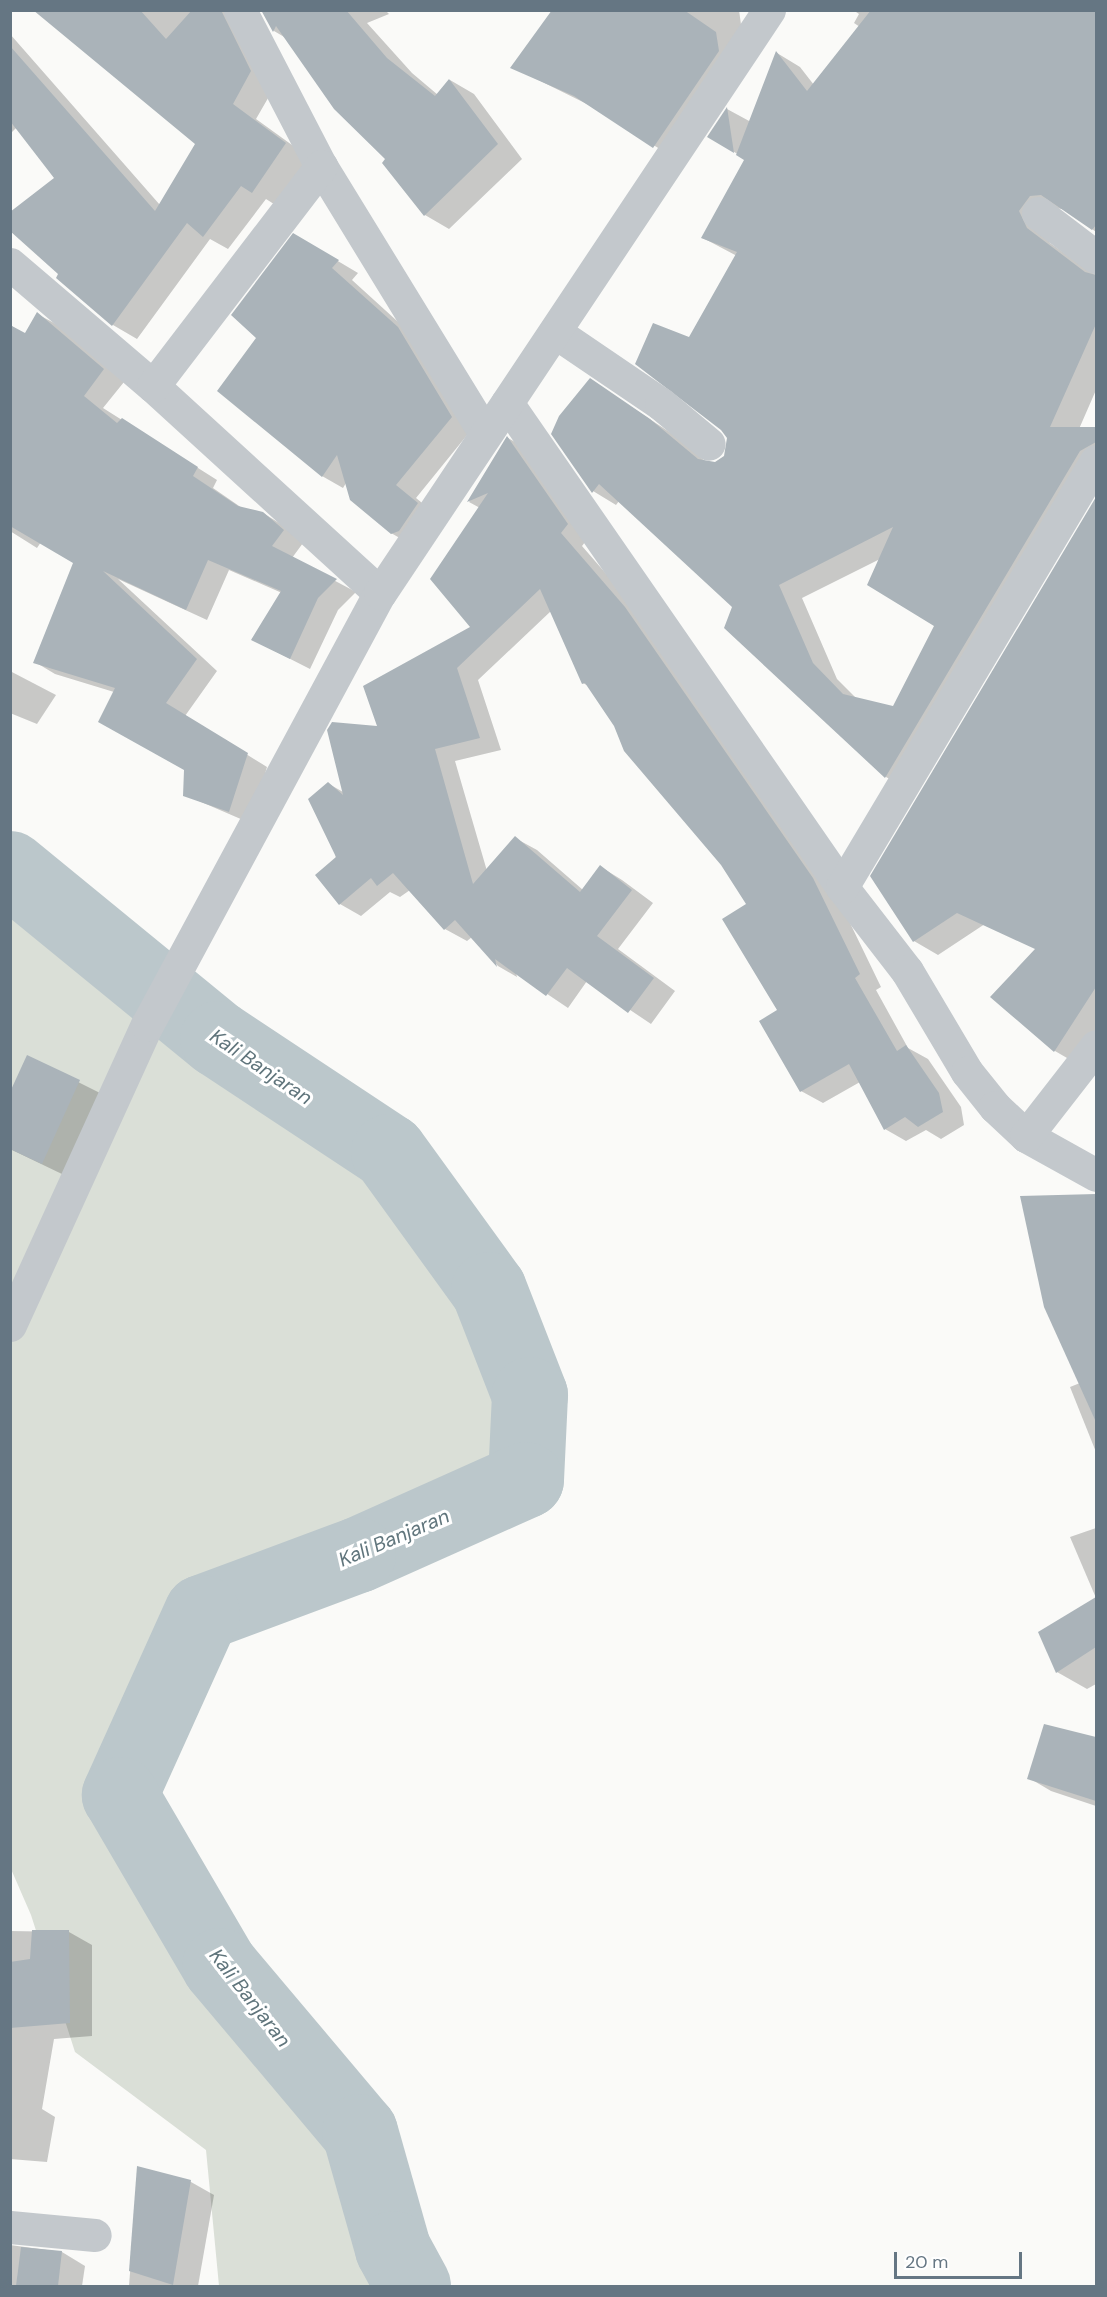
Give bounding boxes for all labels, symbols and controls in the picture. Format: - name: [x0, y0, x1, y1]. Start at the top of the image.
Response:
- water label: Kali Banjaran: [205, 1024, 317, 1110]
- water label: Kali Banjaran: [335, 1504, 453, 1572]
- water label: Kali Banjaran: [204, 1944, 296, 2052]
- scale bar: [897, 2240, 1024, 2278]
- text: 20 m: [905, 2250, 948, 2274]

